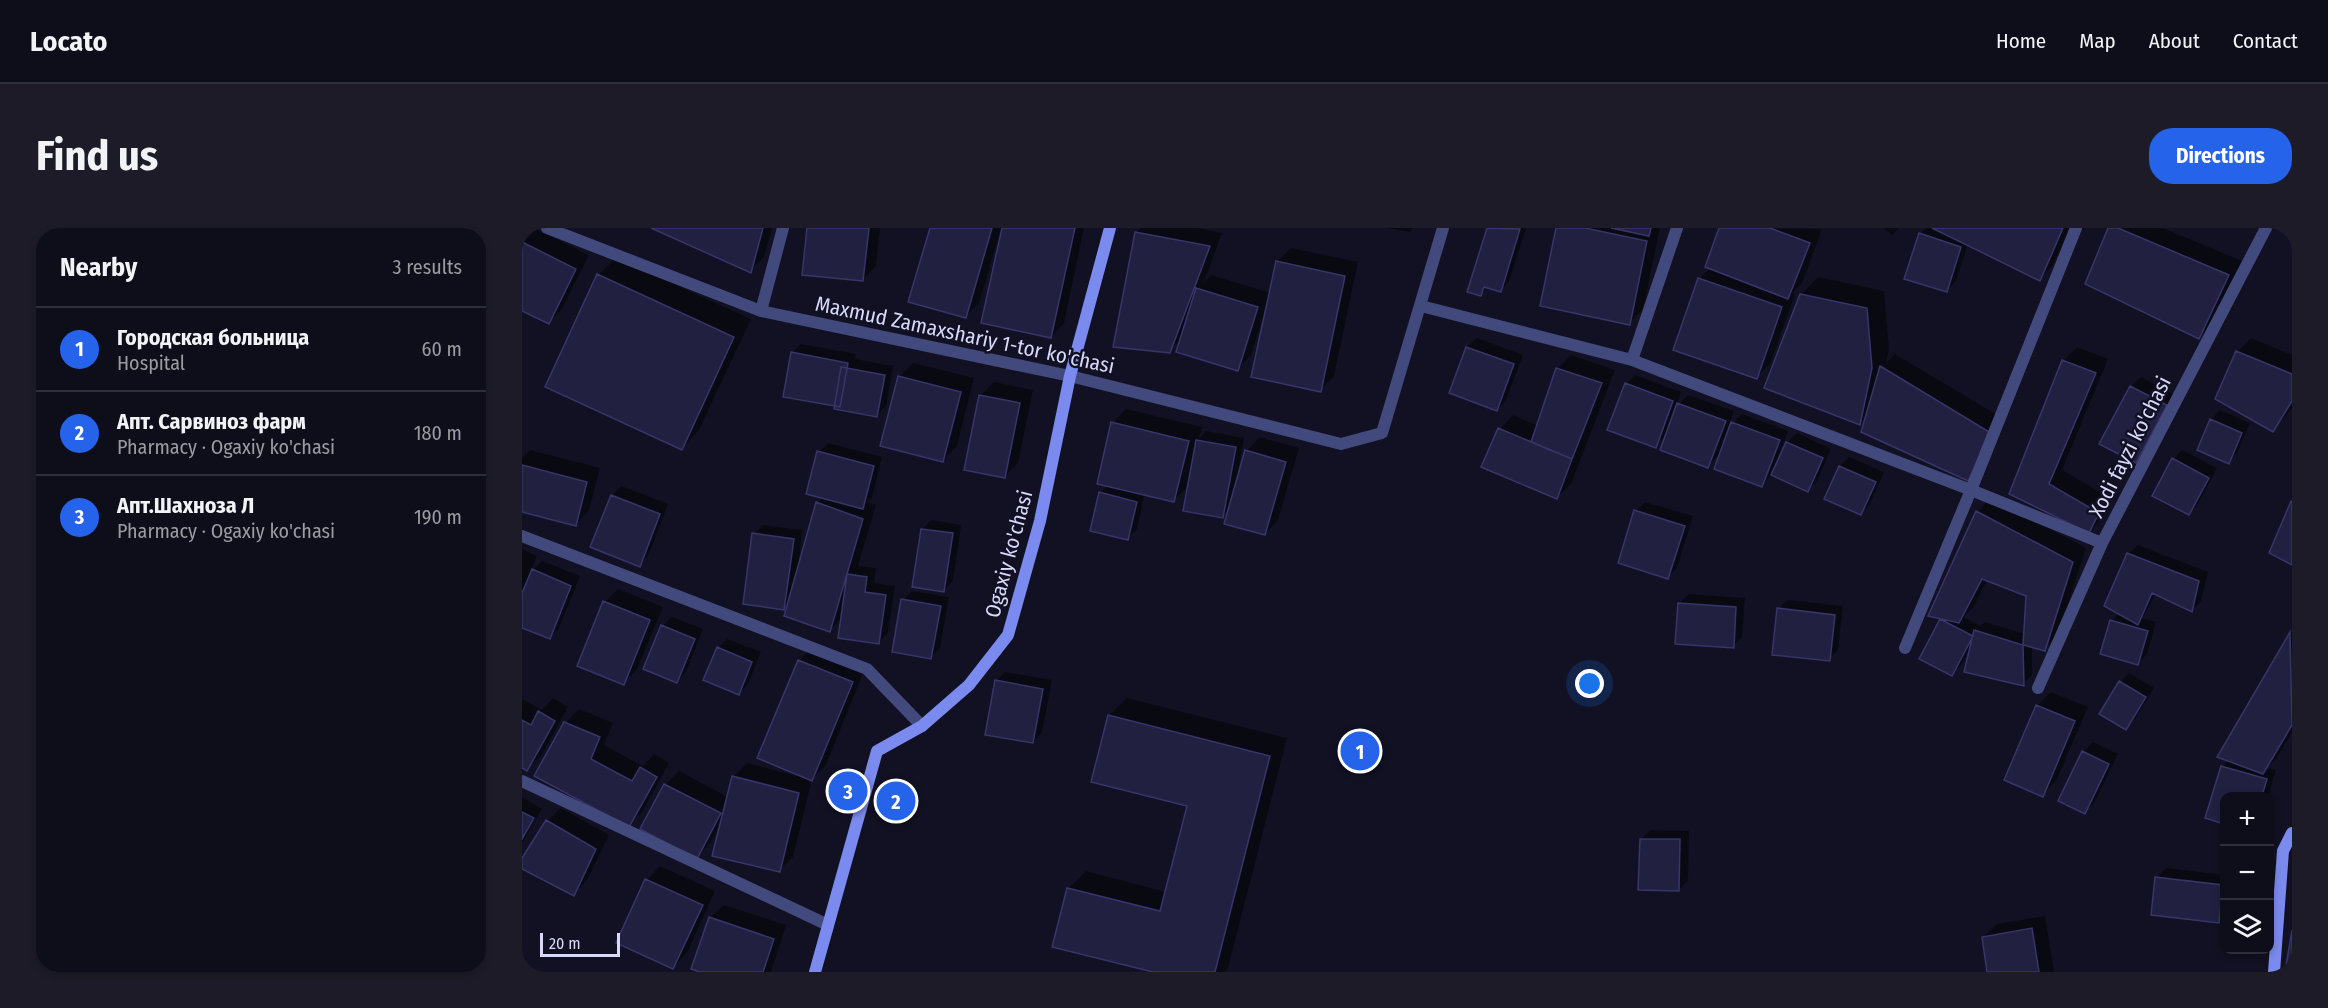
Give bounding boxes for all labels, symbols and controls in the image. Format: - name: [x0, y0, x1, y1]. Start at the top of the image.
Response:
- text: Locato: [30, 25, 108, 58]
- text: Home: [1996, 28, 2046, 54]
- text: Map: [2079, 28, 2116, 54]
- text: About: [2149, 28, 2200, 54]
- text: Contact: [2233, 28, 2298, 54]
- button: Directions: [2149, 128, 2292, 184]
- text: Find us: [36, 131, 158, 181]
- text: Nearby: [60, 252, 137, 283]
- text: 3 results: [393, 255, 462, 279]
- street label: Maxmud Zamaxshariy 1-tor ko'chasi: [813, 291, 1117, 379]
- text: Городская больница: [117, 324, 309, 351]
- text: 1: [75, 337, 84, 361]
- text: 60 m: [422, 337, 462, 361]
- text: Hospital: [117, 351, 185, 375]
- street label: Xodi fayzi ko'chasi: [2083, 372, 2177, 522]
- text: Апт. Сарвиноз фарм: [117, 408, 306, 435]
- text: 2: [75, 421, 84, 445]
- text: 180 m: [414, 421, 462, 445]
- text: Pharmacy · Ogaxiy ko'chasi: [117, 435, 335, 459]
- street label: Ogaxiy ko'chasi: [980, 488, 1038, 620]
- text: Апт.Шахноза Л: [117, 492, 254, 519]
- text: 3: [75, 505, 84, 529]
- text: 190 m: [414, 505, 462, 529]
- text: Pharmacy · Ogaxiy ko'chasi: [117, 519, 335, 543]
- your location: [1575, 669, 1604, 698]
- pin: 1: [1340, 728, 1380, 774]
- pin: 3: [828, 768, 868, 814]
- pin: 2: [876, 778, 916, 824]
- map controls: [2220, 792, 2274, 954]
- button: +: [2220, 792, 2274, 846]
- button: −: [2220, 846, 2274, 900]
- button: layers: [2220, 900, 2274, 954]
- scale bar: [540, 930, 620, 958]
- text: 20 m: [549, 934, 580, 953]

